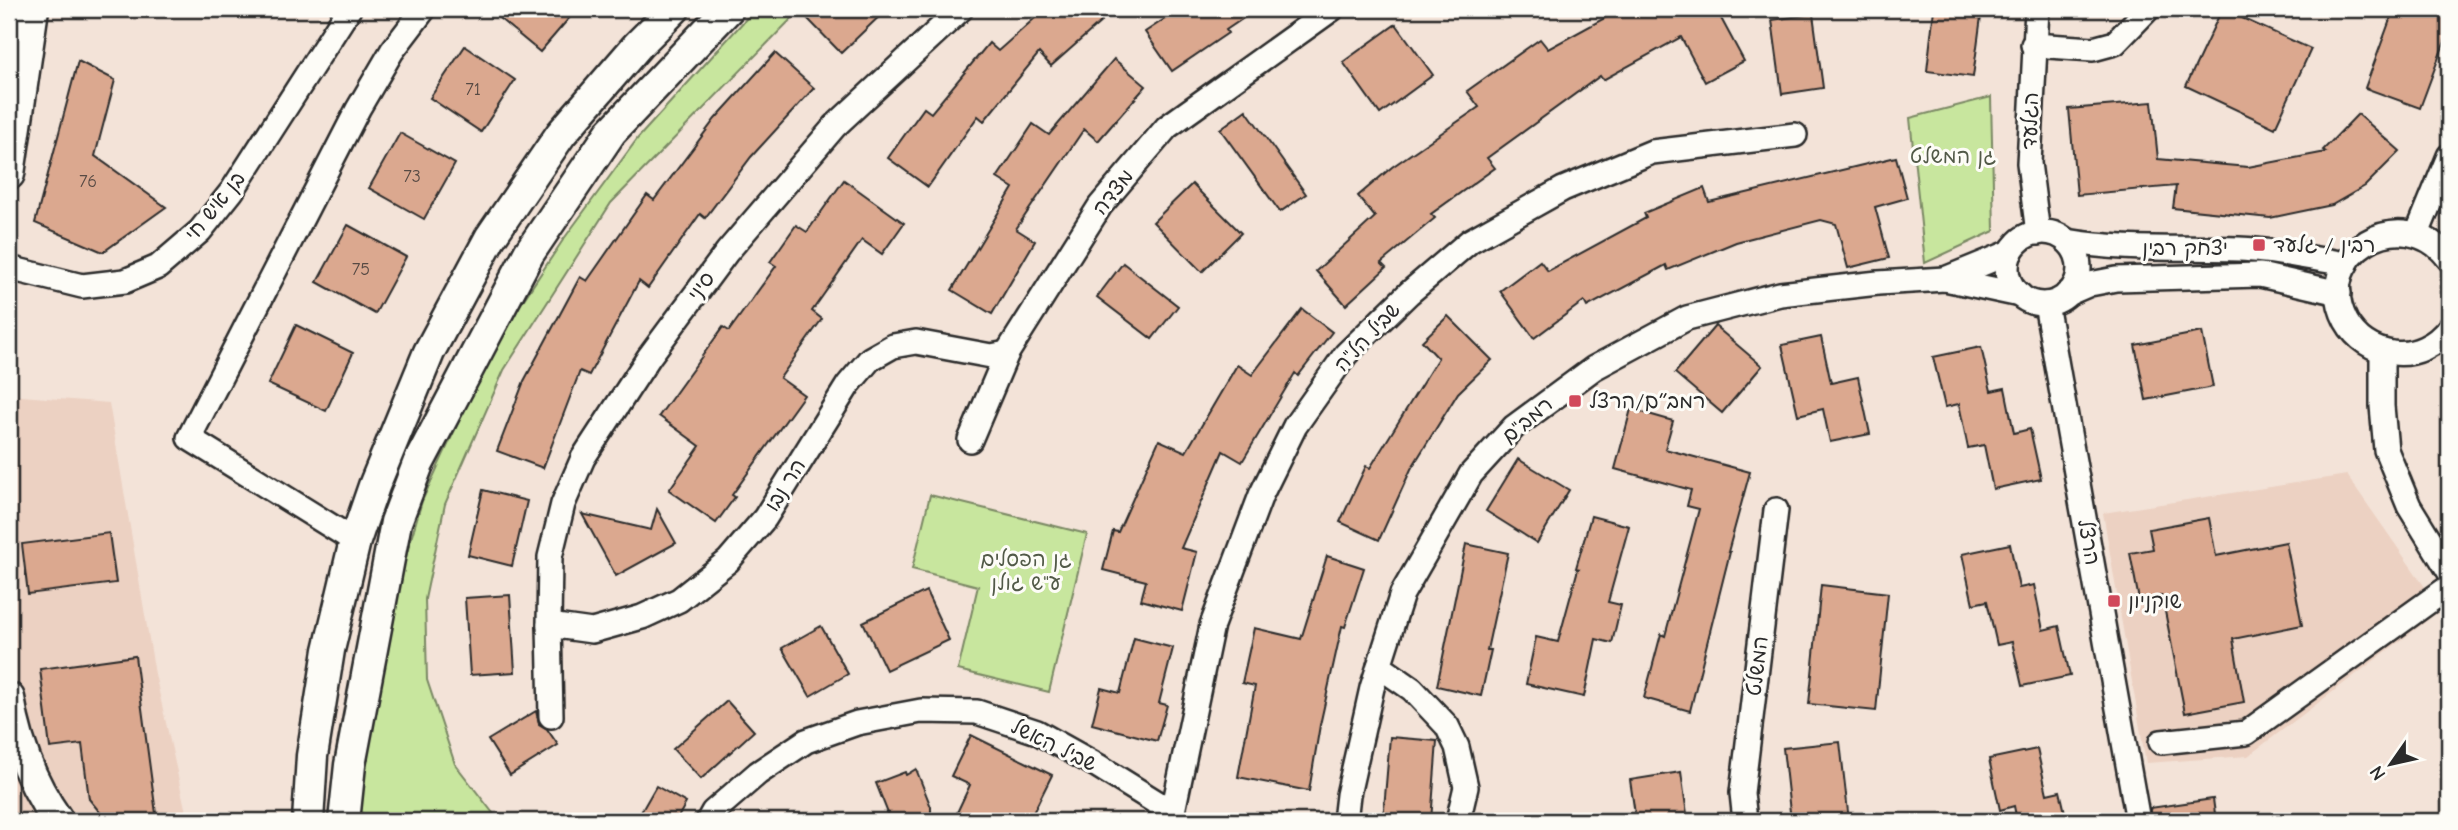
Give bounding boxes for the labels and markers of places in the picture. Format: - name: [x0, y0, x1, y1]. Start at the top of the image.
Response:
- place label: רבין / גלעד: [2273, 233, 2375, 258]
- marker: רבין / גלעד: [2251, 237, 2267, 253]
- place label: רמב״ם/הרצל: [1589, 389, 1706, 413]
- marker: רמב״ם/הרצל: [1567, 393, 1583, 409]
- place label: שוקניון: [2128, 589, 2182, 614]
- marker: שוקניון: [2106, 593, 2122, 609]

